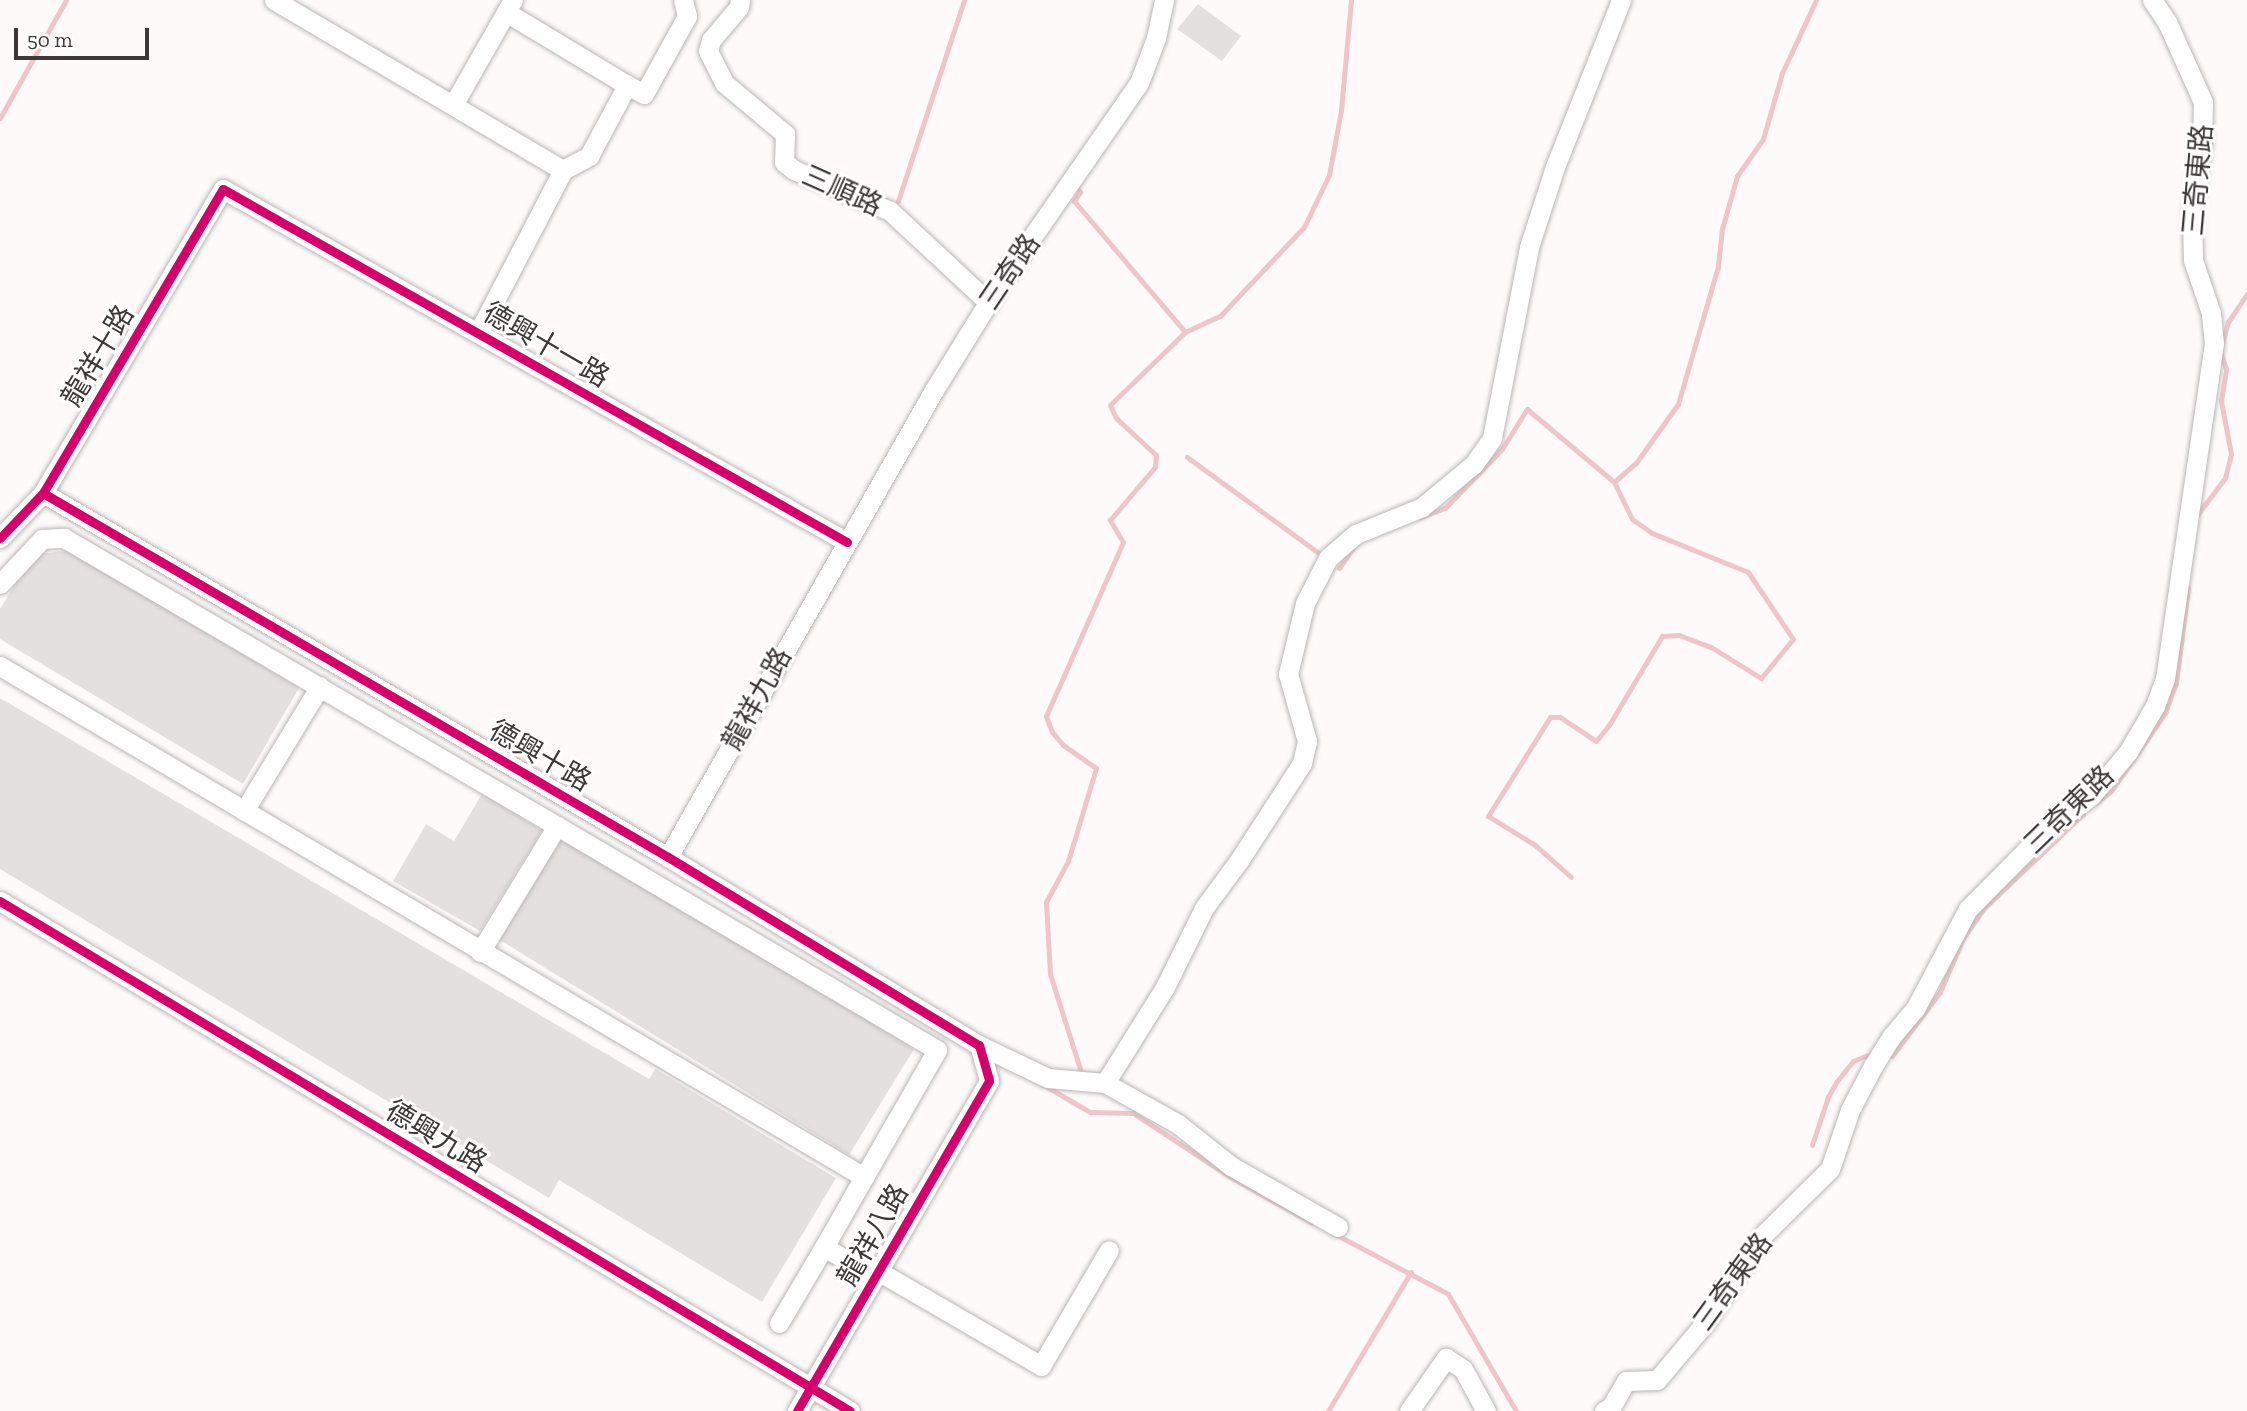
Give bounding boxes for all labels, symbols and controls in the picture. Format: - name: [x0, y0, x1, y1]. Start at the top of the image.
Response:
- scale bar: [18, 14, 152, 58]
- text: 50 m: [27, 27, 73, 52]
- street label: 三奇東路: [2176, 123, 2220, 237]
- street label: 三順路: [797, 159, 887, 223]
- street label: 三奇路: [973, 228, 1047, 316]
- street label: 德興十一路: [477, 295, 615, 395]
- street label: 龍祥十路: [55, 299, 141, 413]
- street label: 龍祥九路: [715, 642, 799, 756]
- street label: 德興十路: [483, 713, 597, 799]
- street label: 三奇東路: [2017, 759, 2121, 861]
- street label: 德興九路: [379, 1094, 493, 1180]
- street label: 龍祥八路: [830, 1178, 916, 1292]
- street label: 三奇東路: [1686, 1227, 1780, 1337]

